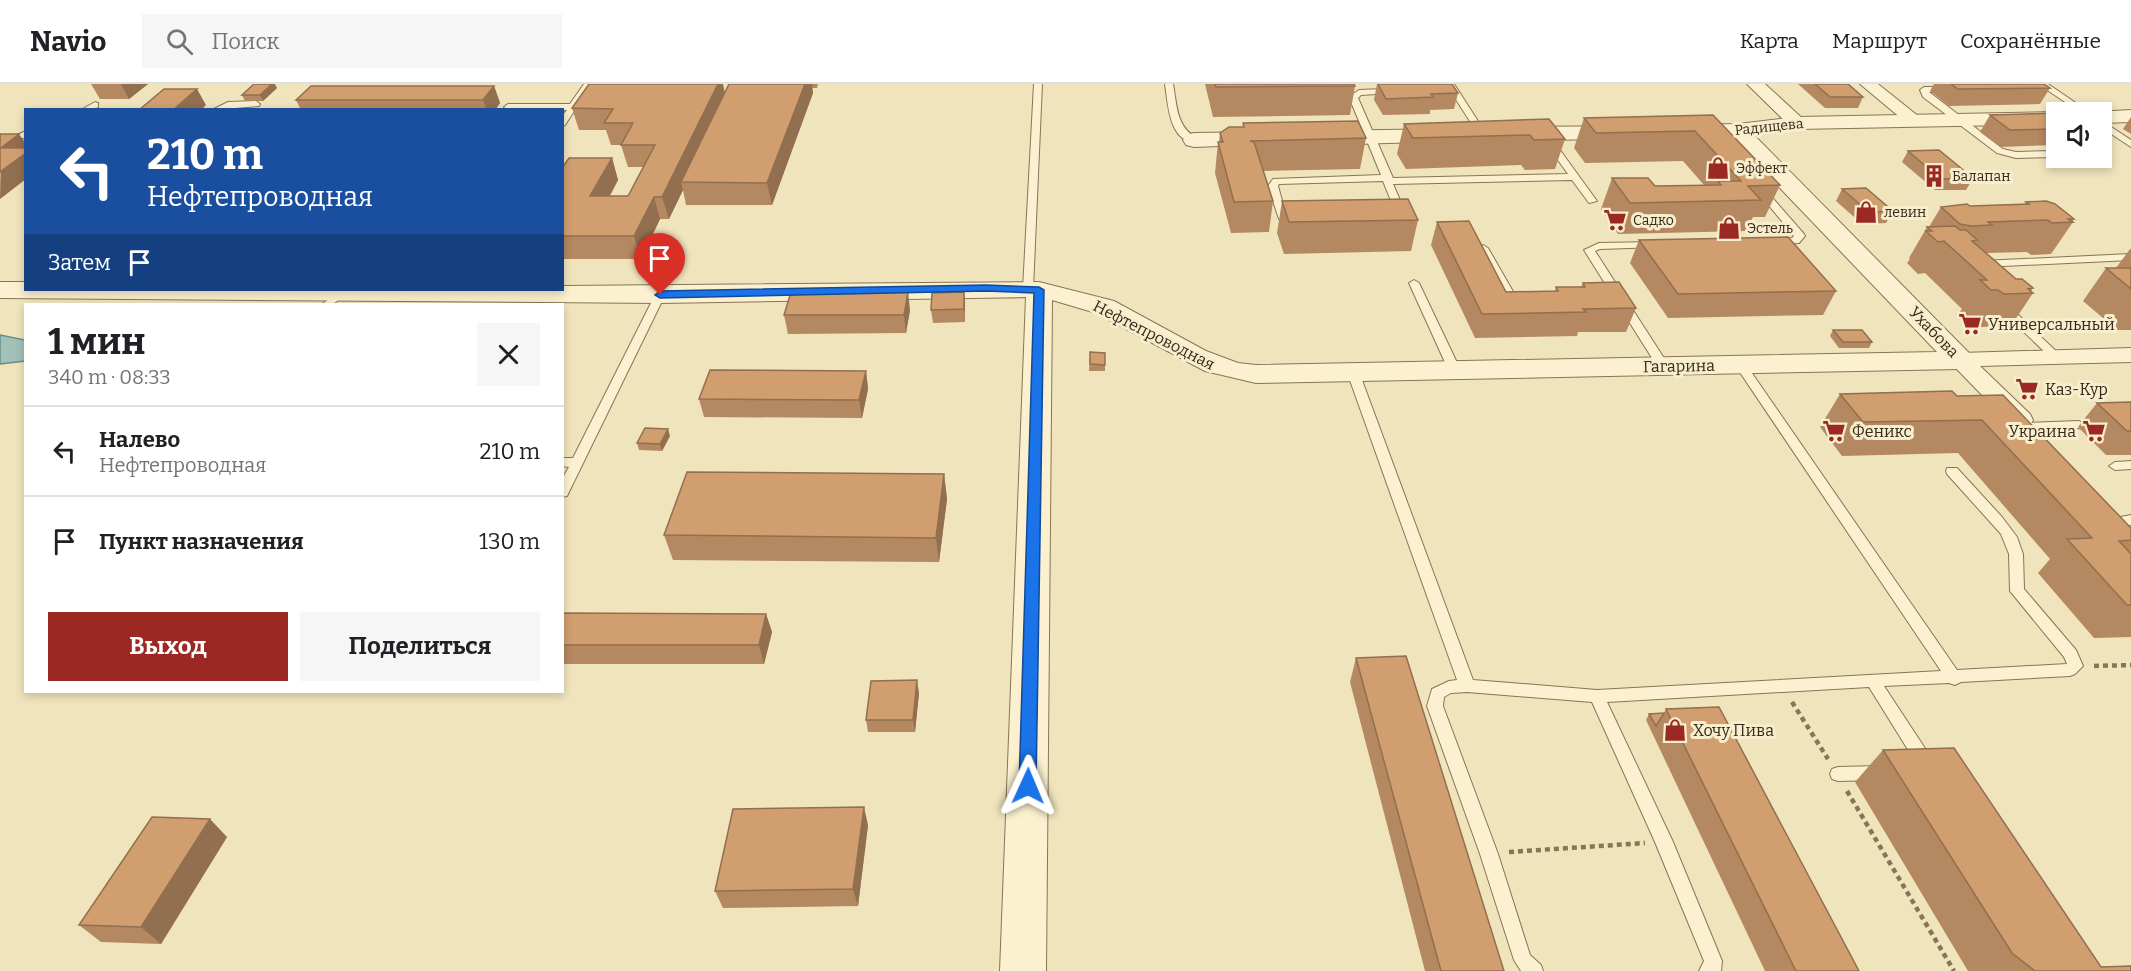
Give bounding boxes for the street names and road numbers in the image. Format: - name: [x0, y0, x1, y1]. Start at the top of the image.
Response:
- street label: Радищева: [1734, 115, 1805, 139]
- street label: Нефтепроводная: [1090, 296, 1218, 374]
- street label: Ухабова: [1905, 303, 1963, 361]
- street label: Гагарина: [1643, 356, 1715, 376]

